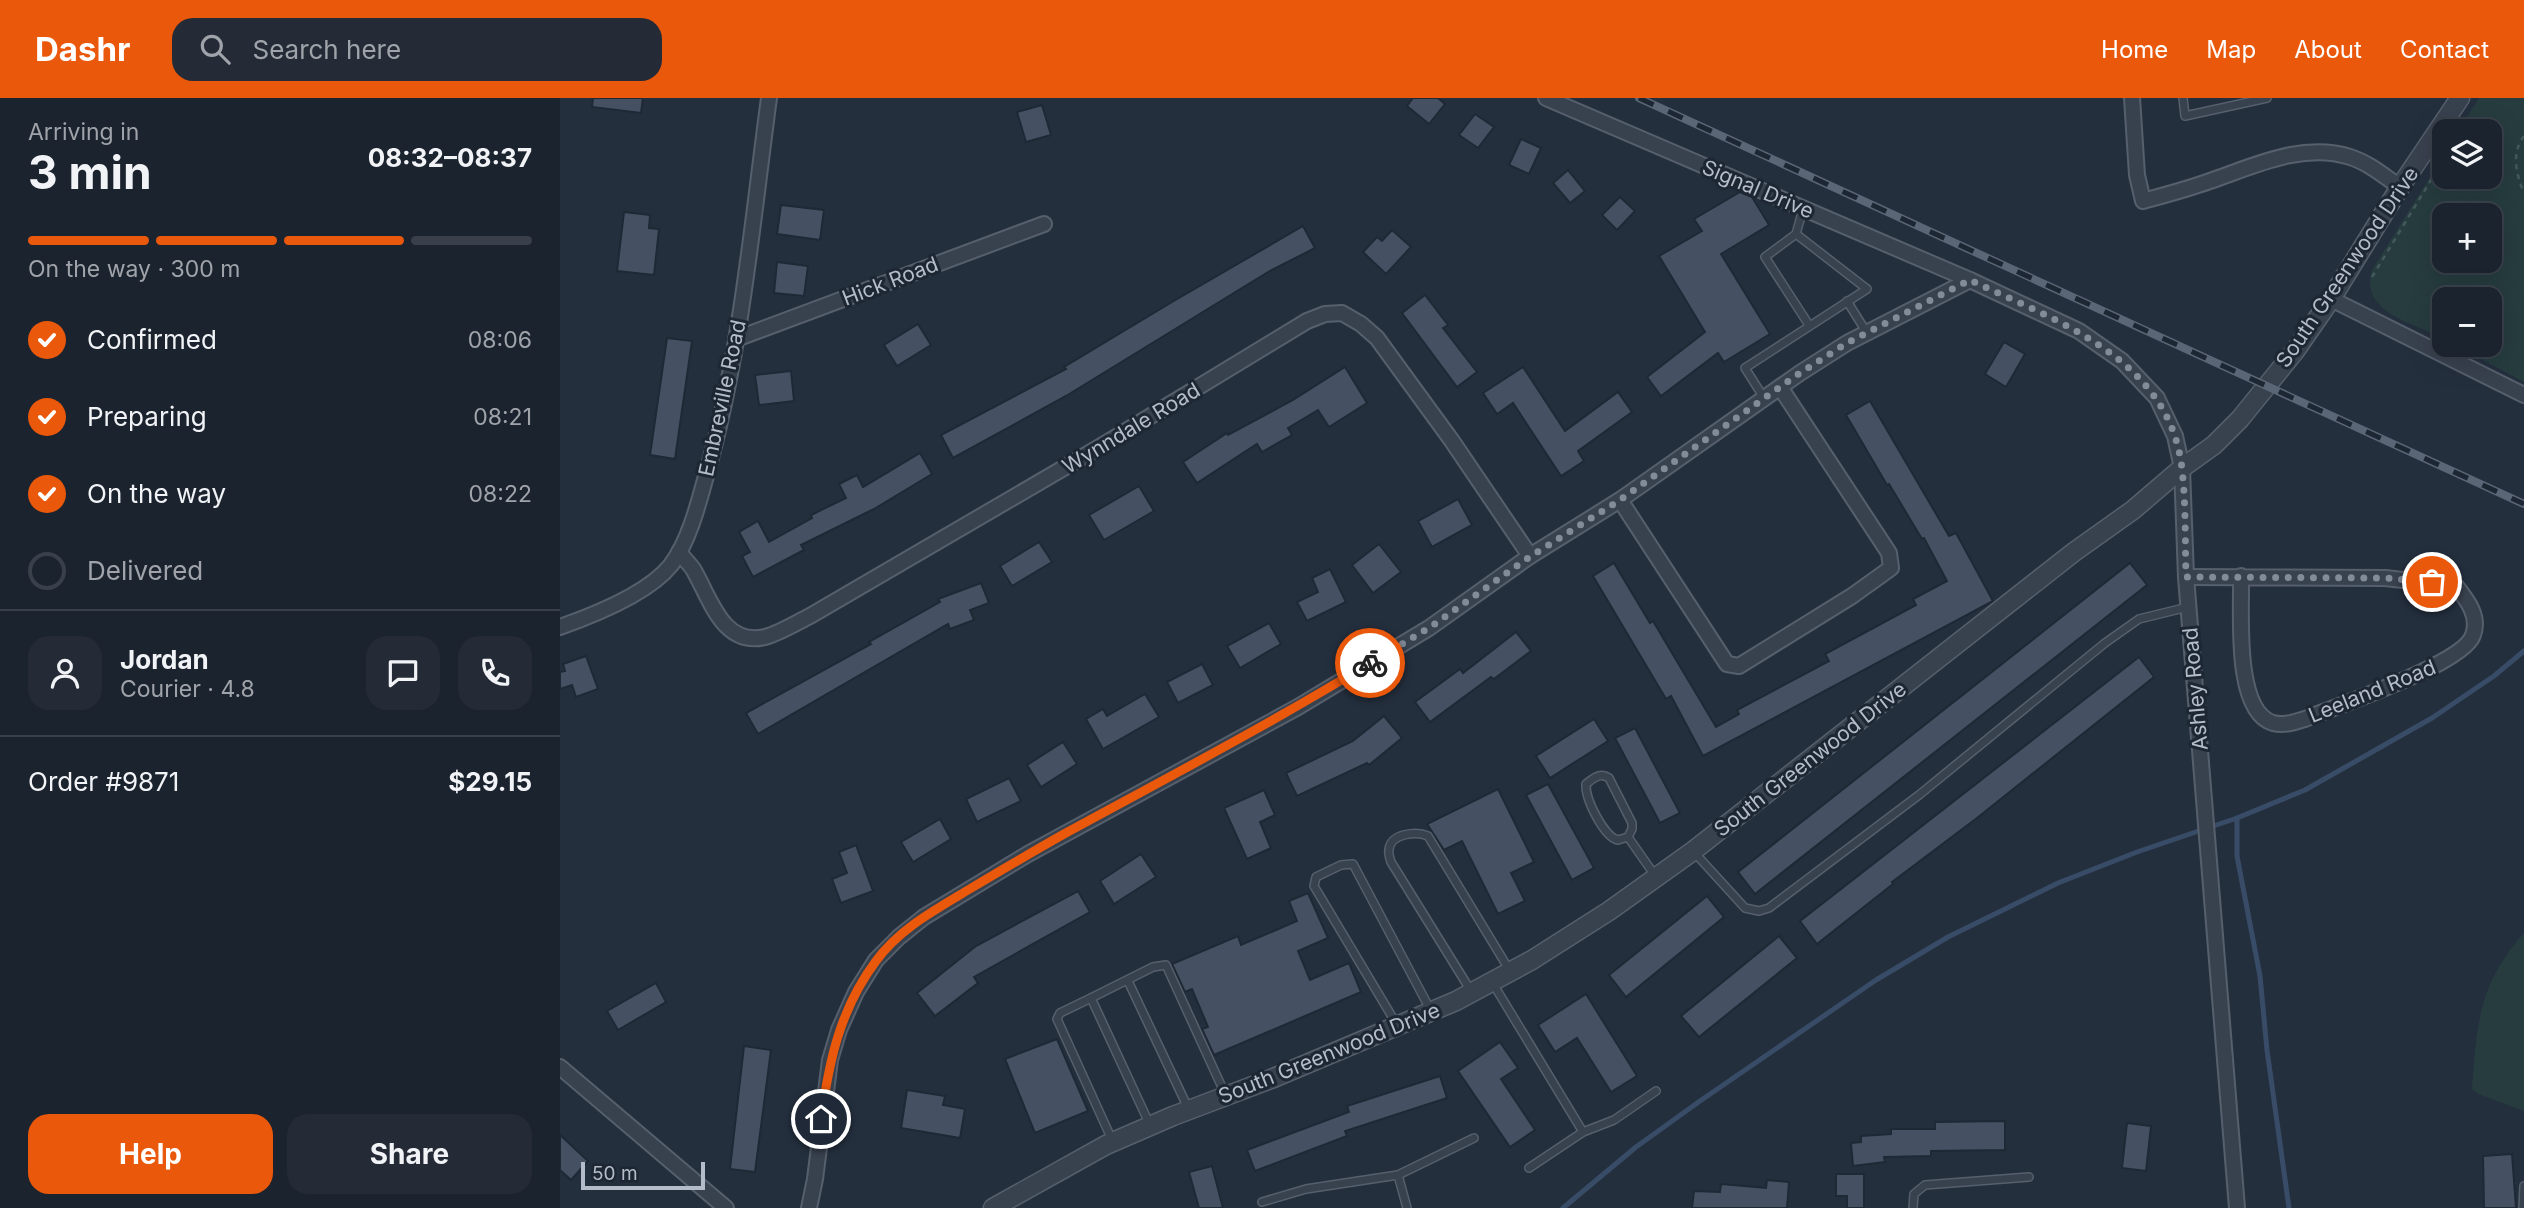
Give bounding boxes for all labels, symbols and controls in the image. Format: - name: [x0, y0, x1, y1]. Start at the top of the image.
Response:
- search box: [172, 18, 662, 81]
- text: Dashr: [35, 29, 130, 69]
- icon: search: [196, 30, 234, 68]
- text: Search here: [252, 34, 401, 65]
- text: Home: [2101, 35, 2168, 64]
- text: Map: [2206, 35, 2256, 64]
- text: About: [2294, 35, 2362, 64]
- text: Contact: [2400, 35, 2489, 64]
- text: Arriving in: [28, 118, 139, 146]
- map controls: [2432, 119, 2502, 357]
- button: layers: [2432, 119, 2502, 189]
- text: 08:32–08:37: [368, 142, 532, 173]
- text: 3 min: [28, 144, 152, 200]
- street label: Signal Drive: [1698, 154, 1818, 224]
- street label: South Greenwood Drive: [2270, 162, 2424, 372]
- button: +: [2432, 203, 2502, 273]
- street label: Hick Road: [838, 251, 942, 311]
- text: On the way · 300 m: [28, 255, 240, 283]
- button: −: [2432, 287, 2502, 357]
- street label: Embreville Road: [693, 318, 751, 478]
- icon: check: [28, 321, 66, 359]
- text: Confirmed: [87, 324, 217, 355]
- text: 08:06: [468, 326, 532, 354]
- street label: Wynndale Road: [1058, 377, 1204, 479]
- icon: check: [28, 398, 66, 436]
- text: Preparing: [87, 401, 207, 432]
- text: 08:21: [473, 403, 532, 431]
- icon: check: [28, 475, 66, 513]
- text: On the way: [87, 478, 226, 509]
- text: 08:22: [469, 480, 532, 508]
- pin: [2402, 552, 2462, 612]
- text: Delivered: [87, 555, 203, 586]
- icon: bag: [2413, 563, 2451, 601]
- street label: Ashley Road: [2177, 627, 2213, 751]
- courier: [1335, 628, 1405, 698]
- button: person: [28, 636, 102, 710]
- button: chat: [366, 636, 440, 710]
- button: phone: [458, 636, 532, 710]
- text: Jordan: [120, 644, 209, 675]
- icon: bike: [1351, 644, 1389, 682]
- street label: Leeland Road: [2305, 654, 2439, 728]
- text: Courier · 4.8: [120, 675, 255, 703]
- street label: South Greenwood Drive: [1709, 676, 1911, 842]
- text: Order #9871: [28, 766, 179, 797]
- text: $29.15: [448, 766, 532, 797]
- street label: South Greenwood Drive: [1215, 997, 1443, 1109]
- pin: [791, 1089, 851, 1149]
- icon: home: [802, 1100, 840, 1138]
- button: Help: [28, 1114, 273, 1194]
- button: Share: [287, 1114, 532, 1194]
- scale bar: [581, 1159, 705, 1191]
- text: 50 m: [592, 1162, 638, 1185]

